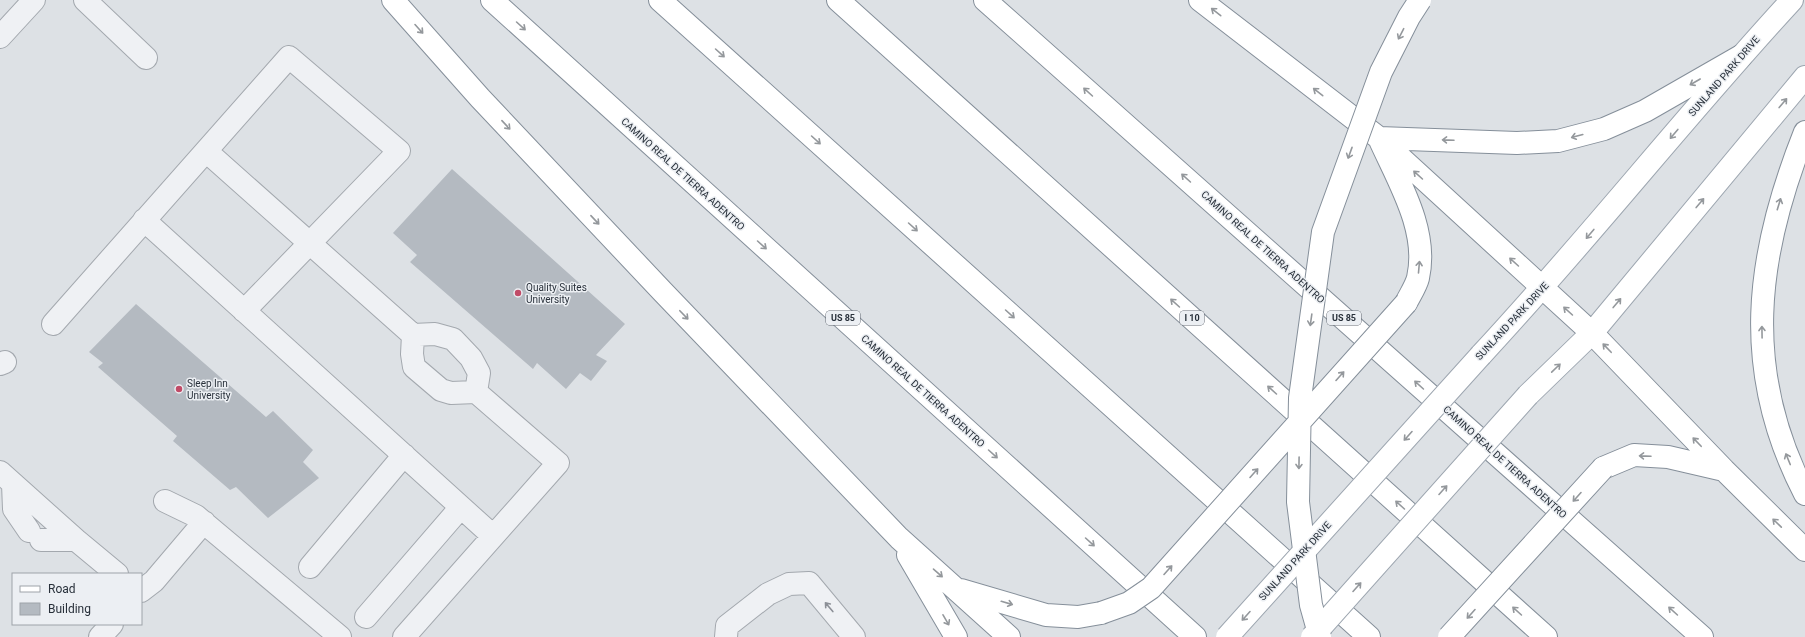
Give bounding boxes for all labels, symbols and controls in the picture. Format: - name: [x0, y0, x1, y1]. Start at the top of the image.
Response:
- one-way arrow: [1210, 8, 1221, 16]
- one-way arrow: [515, 21, 525, 30]
- one-way arrow: [414, 24, 423, 34]
- one-way arrow: [1396, 27, 1404, 39]
- street label: SUNLAND PARK DRIVE: [1686, 34, 1762, 118]
- one-way arrow: [715, 48, 725, 58]
- one-way arrow: [1689, 79, 1701, 87]
- one-way arrow: [1083, 87, 1094, 96]
- one-way arrow: [1313, 87, 1324, 96]
- one-way arrow: [1779, 97, 1788, 108]
- street label: CAMINO REAL DE TIERRA ADENTRO: [619, 116, 747, 232]
- one-way arrow: [501, 120, 511, 130]
- one-way arrow: [1670, 129, 1679, 139]
- one-way arrow: [1571, 133, 1584, 140]
- one-way arrow: [811, 135, 821, 144]
- one-way arrow: [1442, 137, 1455, 144]
- one-way arrow: [1346, 147, 1354, 159]
- one-way arrow: [1413, 170, 1424, 179]
- one-way arrow: [1181, 174, 1191, 183]
- street label: CAMINO REAL DE TIERRA ADENTRO: [1199, 189, 1327, 305]
- one-way arrow: [1696, 197, 1705, 208]
- one-way arrow: [1776, 198, 1783, 211]
- one-way arrow: [590, 215, 600, 225]
- one-way arrow: [908, 222, 918, 232]
- one-way arrow: [1585, 228, 1594, 239]
- one-way arrow: [757, 240, 767, 250]
- one-way arrow: [1509, 258, 1519, 267]
- one-way arrow: [1415, 261, 1423, 274]
- street label: SUNLAND PARK DRIVE: [1473, 280, 1551, 362]
- place label: Quality Suites University: [526, 282, 587, 305]
- marker: Quality Suites University: [513, 288, 523, 298]
- one-way arrow: [1613, 297, 1622, 308]
- one-way arrow: [1170, 299, 1180, 308]
- one-way arrow: [1562, 306, 1573, 315]
- one-way arrow: [1005, 309, 1015, 318]
- one-way arrow: [680, 310, 689, 320]
- road number: US 85: [826, 311, 860, 325]
- road number: I 10: [1180, 311, 1204, 325]
- road number: US 85: [1327, 311, 1361, 325]
- one-way arrow: [1307, 313, 1315, 326]
- one-way arrow: [1759, 326, 1766, 339]
- street label: CAMINO REAL DE TIERRA ADENTRO: [859, 333, 987, 449]
- one-way arrow: [1602, 343, 1612, 353]
- one-way arrow: [1551, 363, 1561, 372]
- one-way arrow: [1336, 371, 1345, 381]
- place label: Sleep Inn University: [187, 378, 231, 401]
- one-way arrow: [1414, 381, 1424, 390]
- marker: Sleep Inn University: [174, 384, 184, 394]
- one-way arrow: [1267, 386, 1277, 395]
- street label: CAMINO REAL DE TIERRA ADENTRO: [1441, 404, 1569, 520]
- one-way arrow: [1403, 431, 1412, 441]
- one-way arrow: [1692, 437, 1702, 447]
- one-way arrow: [988, 450, 999, 459]
- one-way arrow: [1639, 452, 1652, 460]
- one-way arrow: [1784, 453, 1792, 465]
- one-way arrow: [1295, 456, 1303, 469]
- one-way arrow: [1249, 468, 1259, 478]
- one-way arrow: [1439, 485, 1448, 495]
- one-way arrow: [1572, 491, 1581, 502]
- one-way arrow: [1395, 501, 1405, 510]
- one-way arrow: [1772, 518, 1782, 528]
- street label: SUNLAND PARK DRIVE: [1257, 519, 1334, 603]
- one-way arrow: [1085, 537, 1095, 546]
- one-way arrow: [1163, 565, 1172, 575]
- one-way arrow: [933, 568, 943, 577]
- legend: [12, 573, 142, 625]
- text: Road: [48, 582, 76, 596]
- one-way arrow: [1352, 582, 1361, 592]
- one-way arrow: [1000, 600, 1013, 607]
- text: Building: [48, 602, 91, 616]
- one-way arrow: [825, 602, 834, 613]
- one-way arrow: [1512, 606, 1522, 616]
- one-way arrow: [1668, 606, 1678, 616]
- one-way arrow: [1466, 608, 1475, 619]
- one-way arrow: [1241, 611, 1250, 621]
- one-way arrow: [943, 614, 951, 626]

